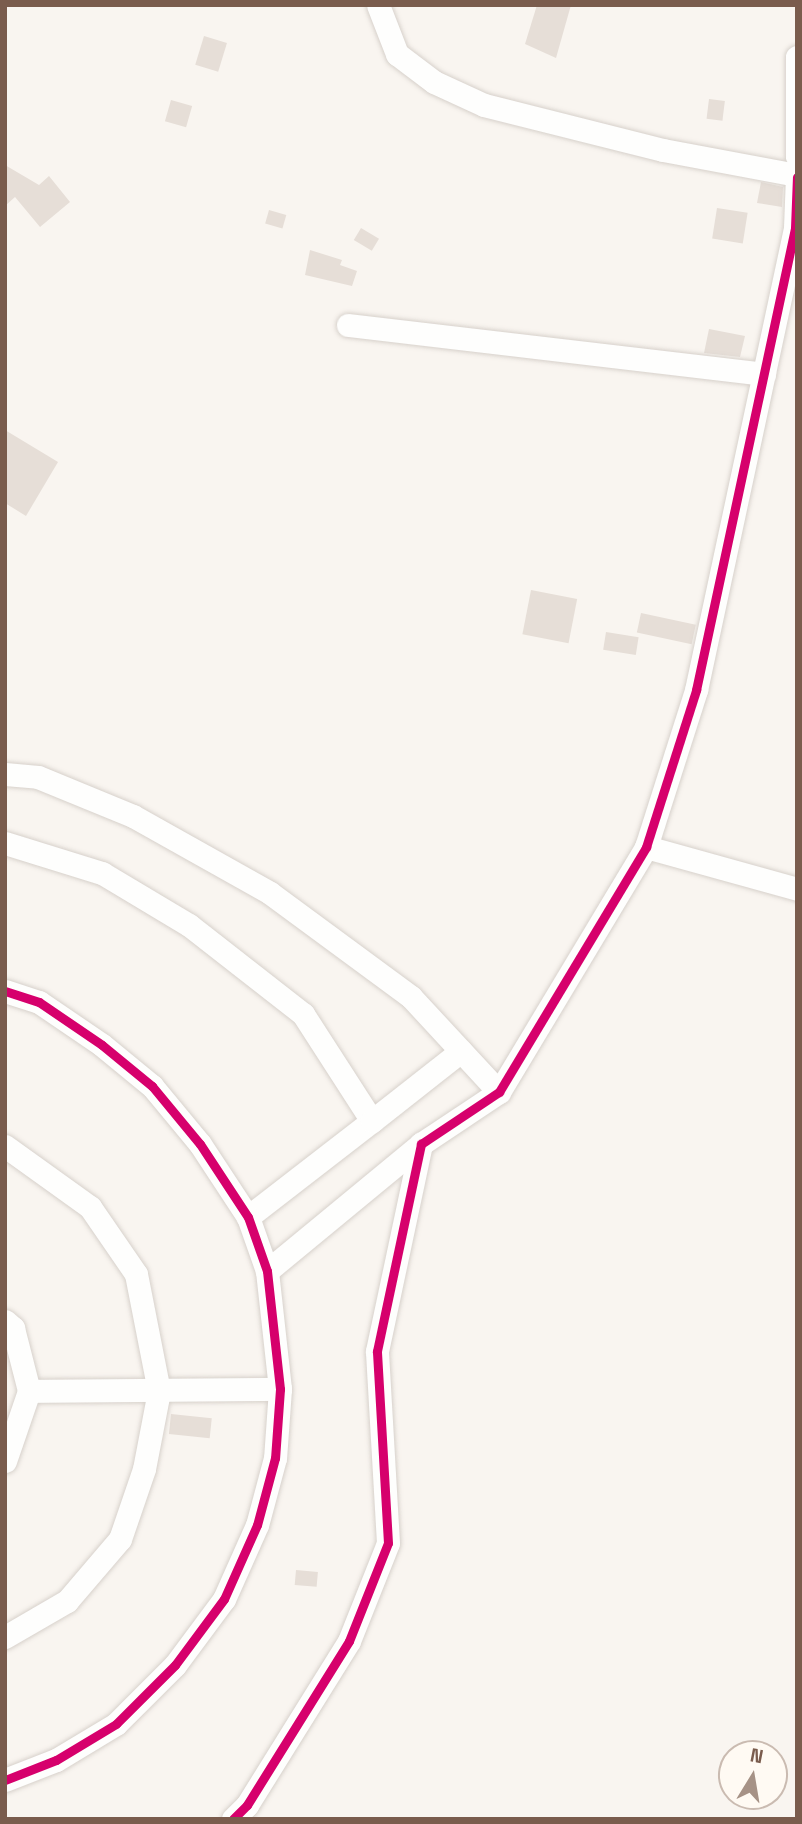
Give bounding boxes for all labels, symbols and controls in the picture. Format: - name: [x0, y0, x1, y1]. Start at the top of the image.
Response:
- north arrow: [718, 1740, 788, 1810]
- text: N: [748, 1742, 765, 1769]

